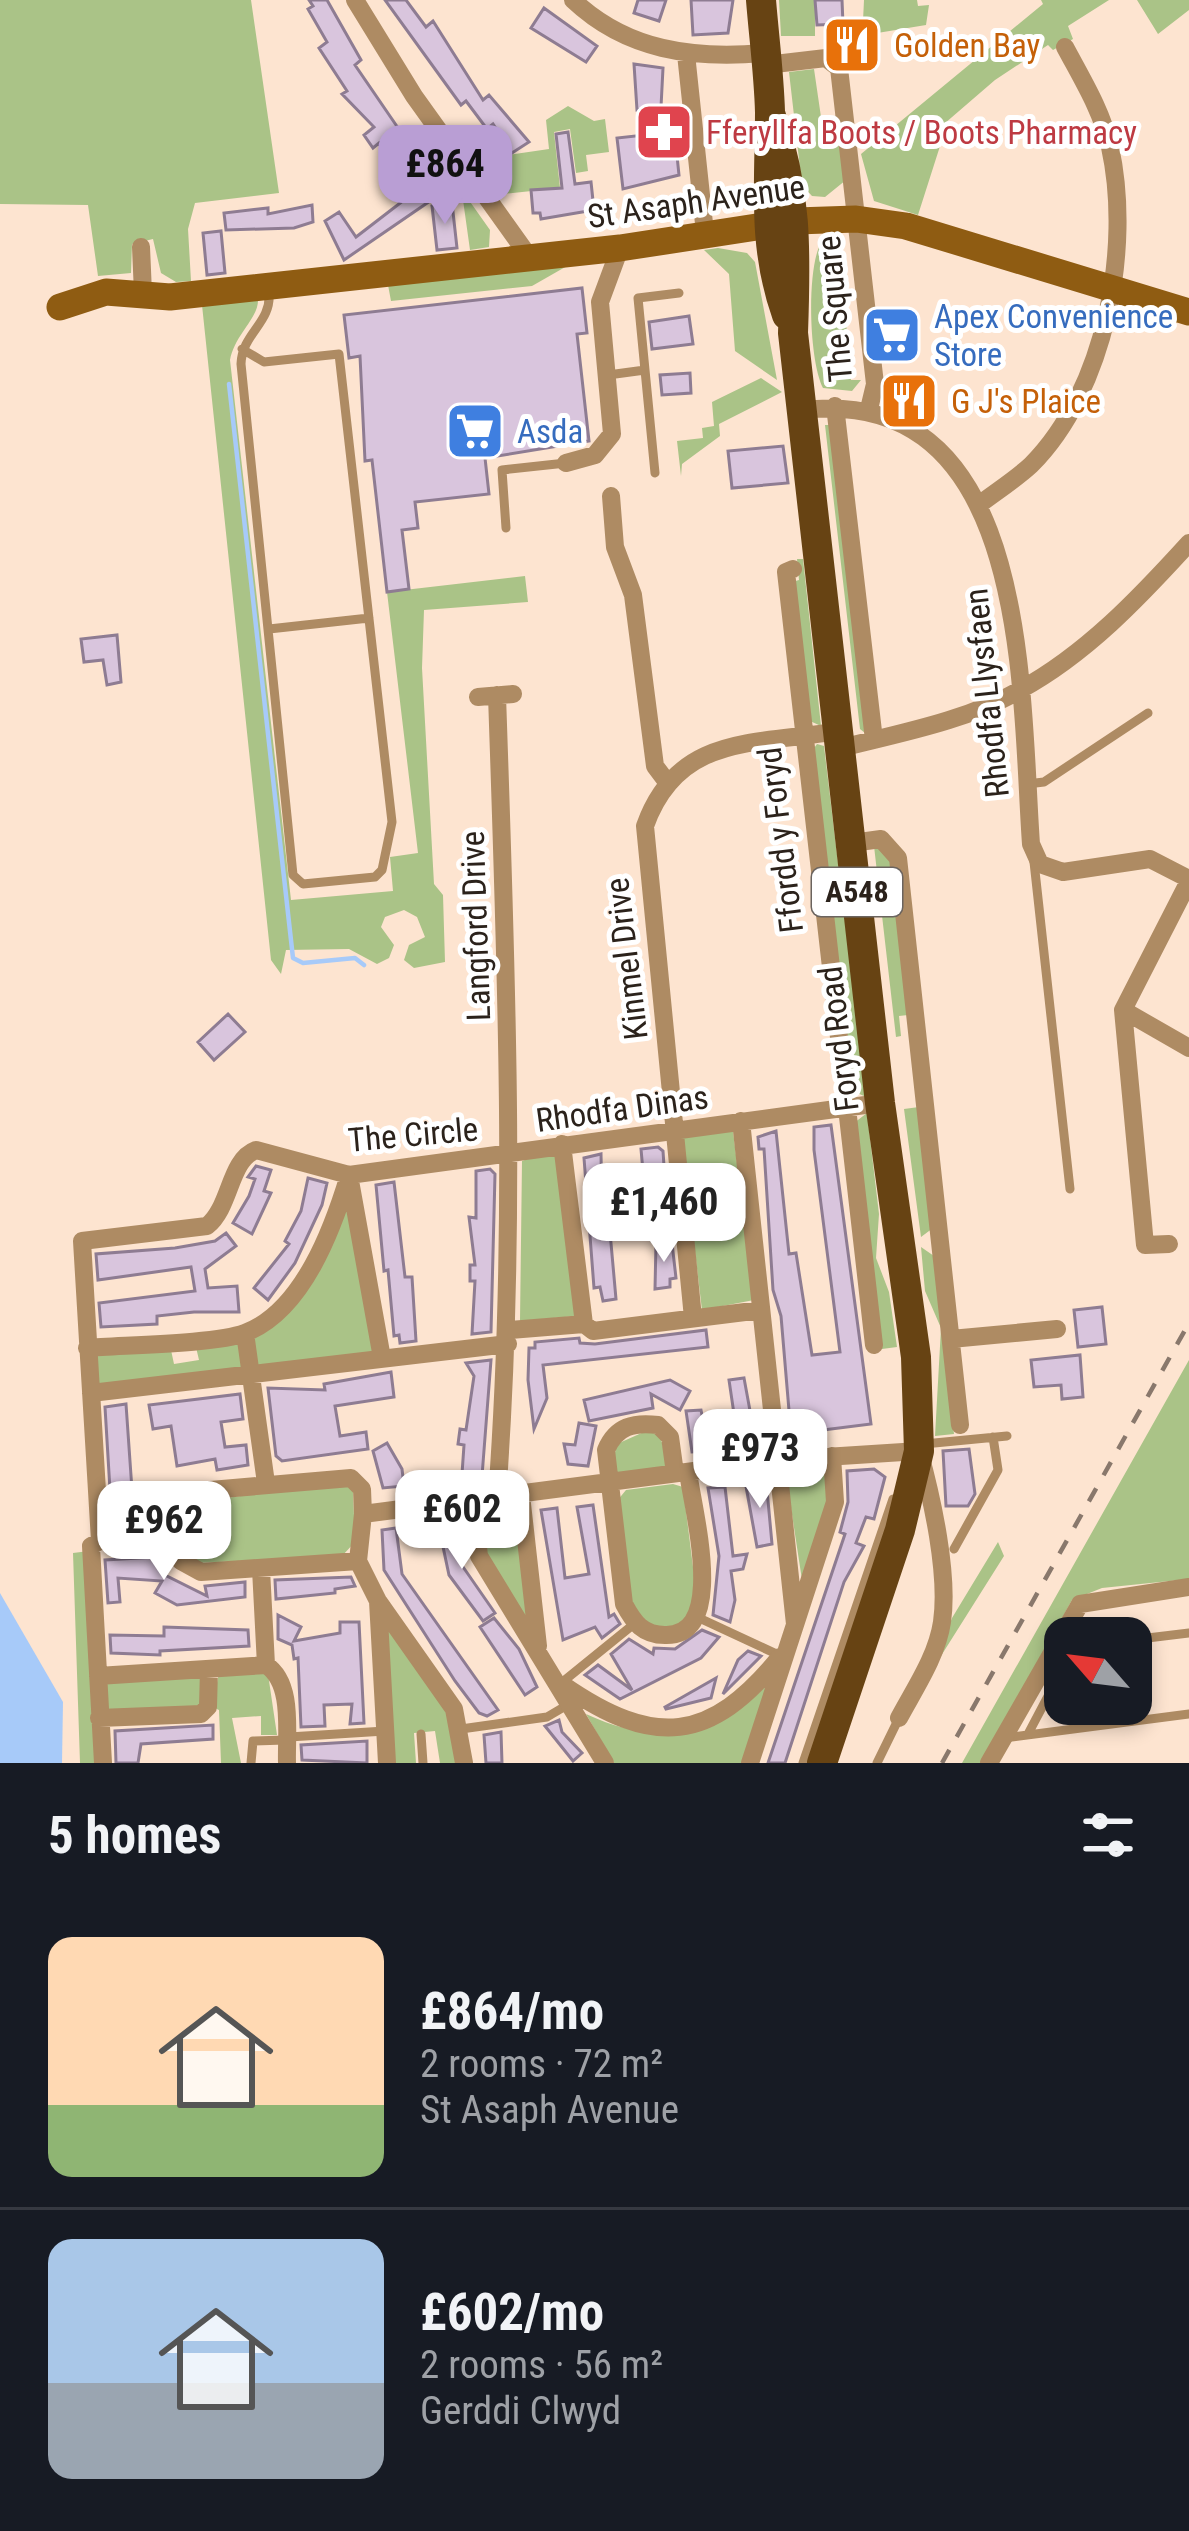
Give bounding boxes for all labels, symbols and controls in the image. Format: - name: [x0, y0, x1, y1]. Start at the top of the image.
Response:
- restaurant icon: Golden Bay: [821, 14, 883, 76]
- place label: Golden Bay: [894, 26, 1041, 65]
- pharmacy icon: Fferyllfa Boots / Boots Pharmacy: [633, 101, 695, 163]
- place label: Fferyllfa Boots / Boots Pharmacy: [706, 113, 1137, 152]
- pin: £864: [374, 125, 516, 227]
- text: £864: [405, 141, 485, 187]
- street label: St Asaph Avenue: [585, 167, 807, 236]
- street label: The Square: [809, 234, 860, 384]
- place label: Apex Convenience Store: [934, 297, 1173, 374]
- supermarket icon: Apex Convenience Store: [861, 304, 923, 366]
- restaurant icon: G J's Plaice: [878, 370, 940, 432]
- place label: G J's Plaice: [951, 382, 1101, 421]
- supermarket icon: Asda: [444, 400, 506, 462]
- place label: Asda: [517, 412, 583, 451]
- street label: Rhodfa Llysfaen: [956, 586, 1017, 799]
- street label: Ffordd y Foryd: [750, 745, 811, 935]
- street label: Langford Drive: [453, 830, 498, 1022]
- road number: A548: [812, 868, 902, 916]
- street label: Kinmel Drive: [597, 876, 656, 1042]
- street label: Foryd Road: [810, 964, 867, 1114]
- street label: Rhodfa Dinas: [533, 1077, 711, 1140]
- street label: The Circle: [346, 1109, 480, 1160]
- pin: £1,460: [566, 1163, 762, 1265]
- text: £1,460: [610, 1179, 718, 1225]
- pin: £973: [689, 1409, 831, 1511]
- text: £973: [720, 1425, 800, 1471]
- pin: £602: [391, 1470, 533, 1572]
- pin: £962: [93, 1481, 235, 1583]
- text: £602: [422, 1486, 502, 1532]
- text: £962: [124, 1497, 204, 1543]
- north arrow: [1044, 1617, 1152, 1725]
- map controls: [1044, 1617, 1152, 1725]
- icon: filters: [1075, 1802, 1141, 1868]
- text: 5 homes: [48, 1806, 221, 1865]
- text: £864/mo: [420, 1982, 604, 2041]
- icon: home: [144, 1985, 288, 2129]
- text: 2 rooms · 72 m²: [420, 2041, 663, 2087]
- text: St Asaph Avenue: [420, 2087, 679, 2133]
- text: £602/mo: [420, 2283, 604, 2342]
- icon: home: [144, 2287, 288, 2431]
- text: 2 rooms · 56 m²: [420, 2342, 663, 2388]
- text: Gerddi Clwyd: [420, 2388, 621, 2434]

